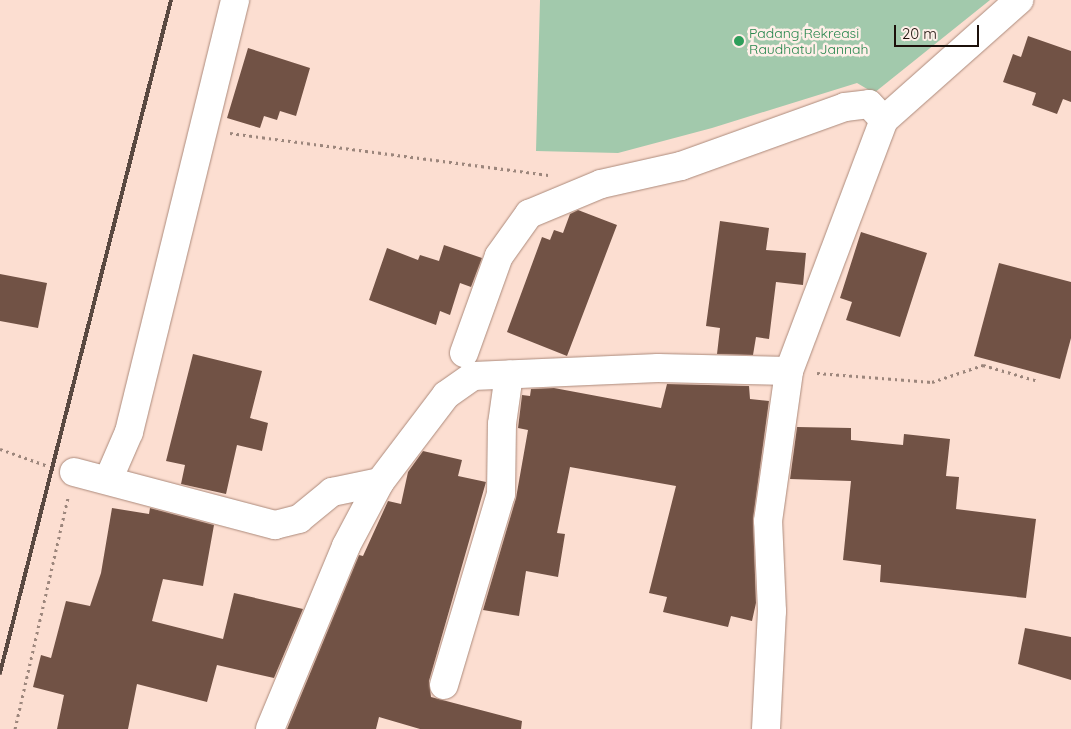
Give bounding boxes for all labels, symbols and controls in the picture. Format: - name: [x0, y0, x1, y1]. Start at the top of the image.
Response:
- scale bar: [896, 15, 981, 47]
- text: 20 m: [902, 24, 937, 43]
- place label: Padang Rekreasi Raudhatul Jannah: [749, 25, 869, 58]
- marker: Padang Rekreasi Raudhatul Jannah: [733, 35, 745, 47]

